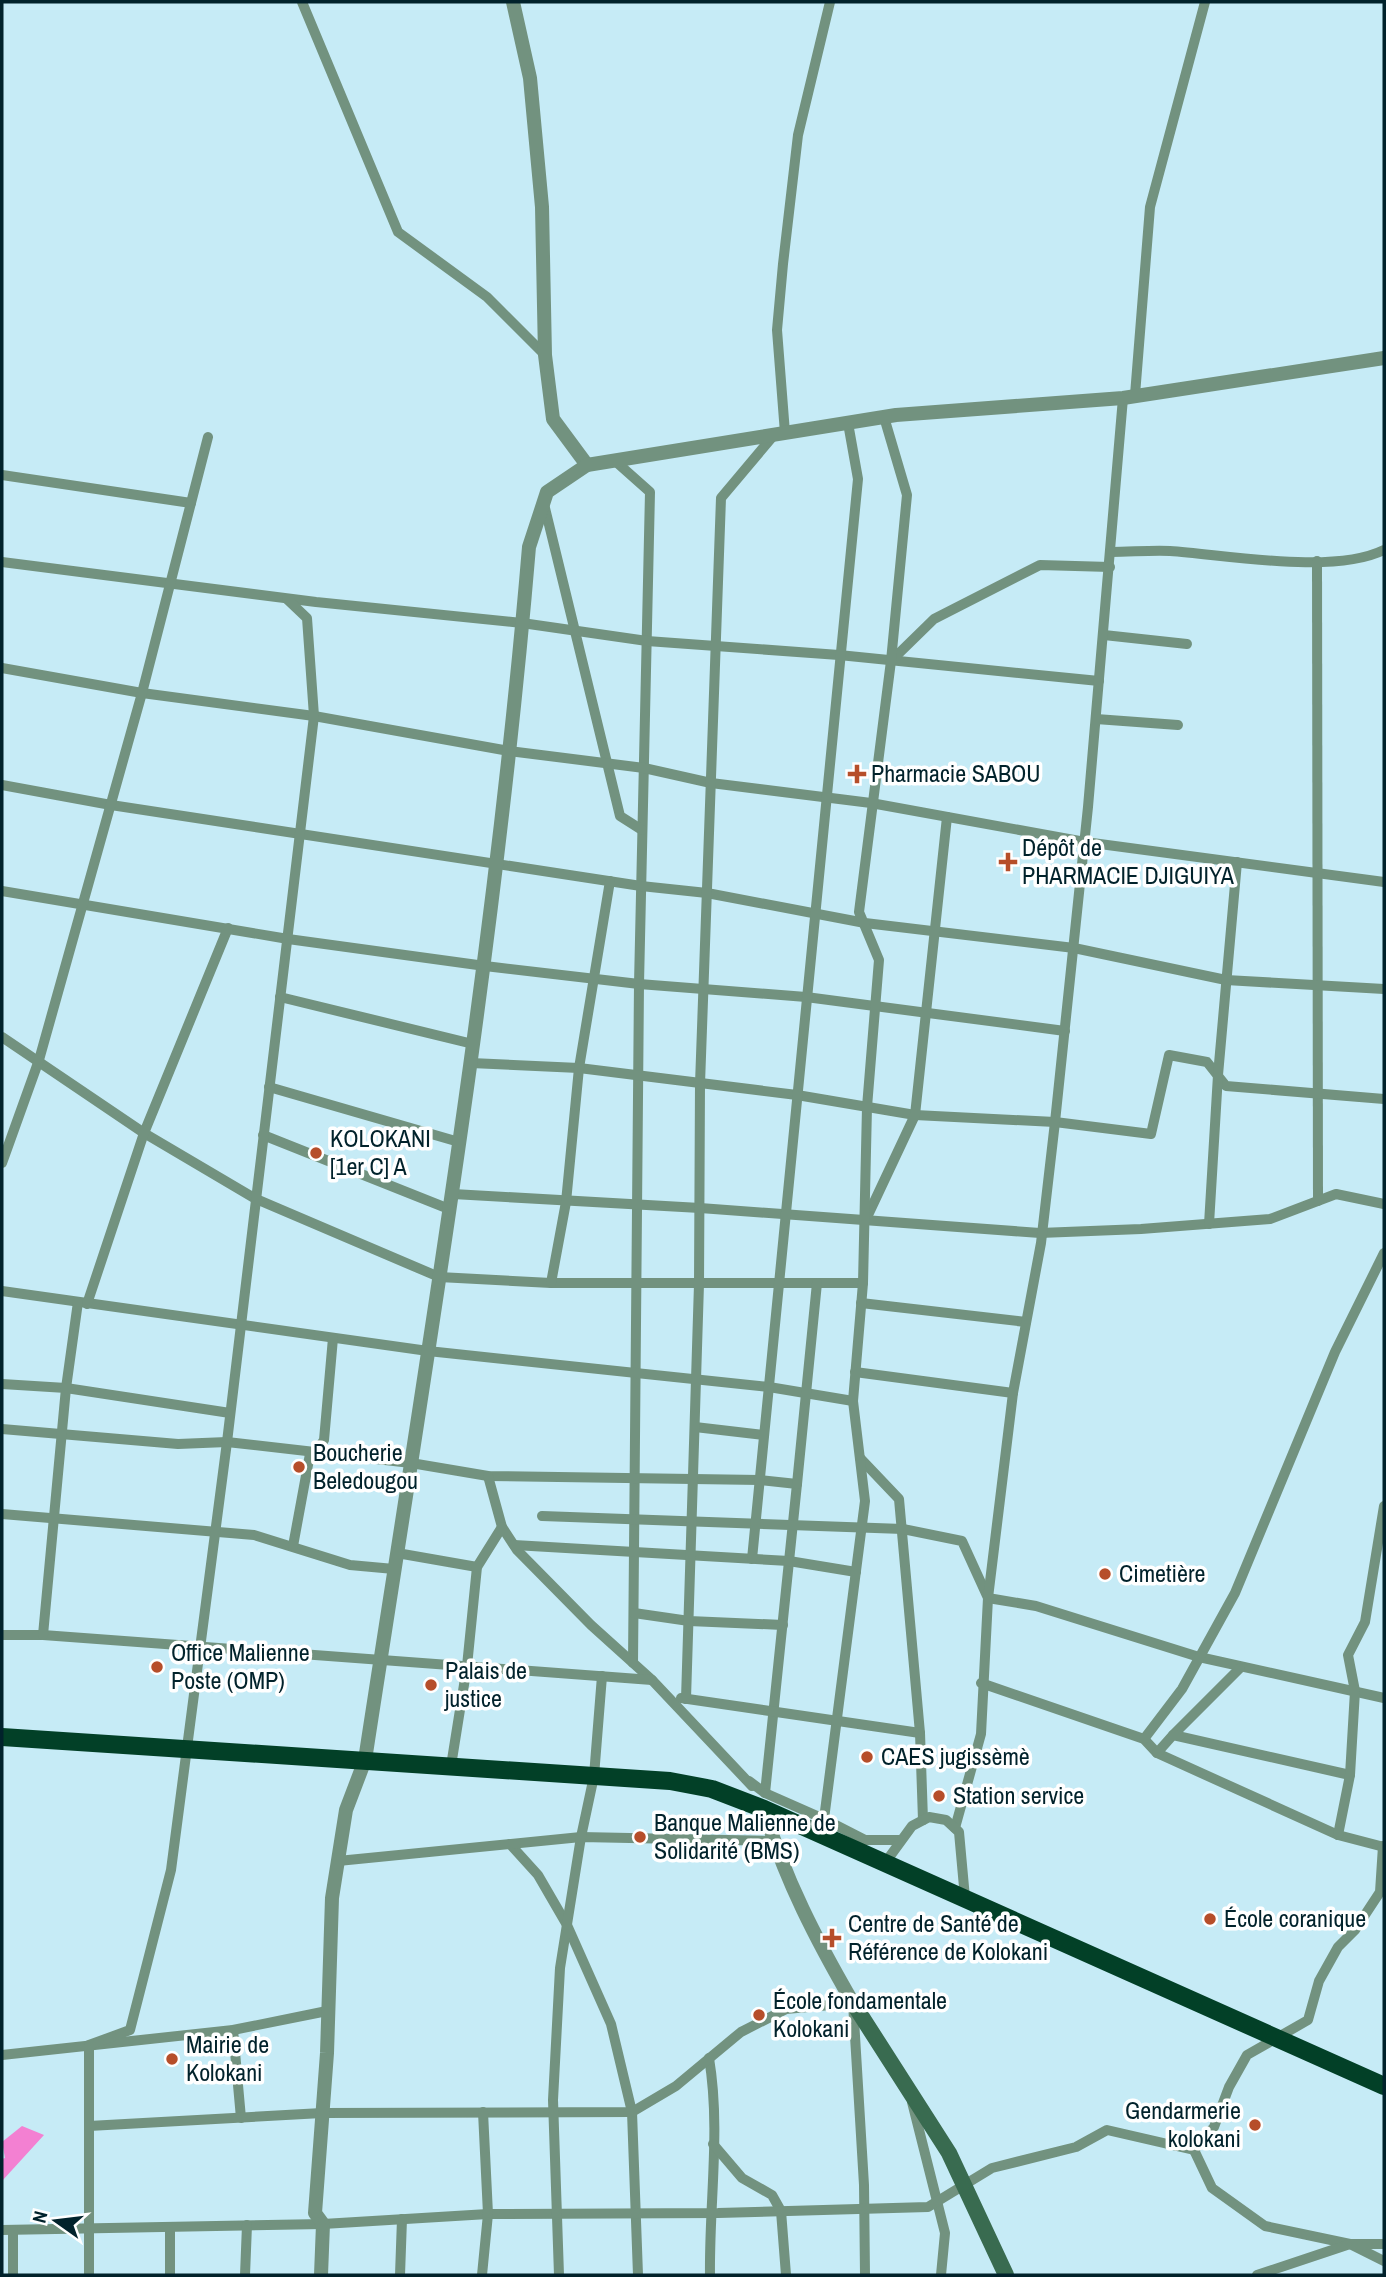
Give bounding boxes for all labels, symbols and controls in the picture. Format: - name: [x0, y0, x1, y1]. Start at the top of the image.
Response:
- place label: Pharmacie SABOU: [871, 757, 1041, 789]
- marker: Pharmacie SABOU: [849, 766, 865, 782]
- place label: Dépôt de PHARMACIE DJIGUIYA: [1022, 831, 1235, 891]
- marker: Dépôt de PHARMACIE DJIGUIYA: [1000, 854, 1016, 870]
- place label: KOLOKANI [1er C] A: [330, 1122, 431, 1182]
- marker: KOLOKANI [1er C] A: [308, 1145, 324, 1161]
- place label: Boucherie Beledougou: [313, 1436, 418, 1496]
- marker: Boucherie Beledougou: [291, 1459, 307, 1475]
- place label: Cimetière: [1119, 1557, 1205, 1589]
- marker: Cimetière: [1097, 1566, 1113, 1582]
- place label: Office Malienne Poste (OMP): [171, 1636, 310, 1696]
- place label: Palais de justice: [444, 1654, 527, 1714]
- marker: Office Malienne Poste (OMP): [149, 1659, 165, 1675]
- marker: Palais de justice: [423, 1677, 439, 1693]
- place label: CAES jugissèmè: [881, 1740, 1030, 1772]
- marker: CAES jugissèmè: [859, 1749, 875, 1765]
- place label: Station service: [953, 1779, 1084, 1811]
- marker: Station service: [931, 1788, 947, 1804]
- place label: Banque Malienne de Solidarité (BMS): [654, 1806, 836, 1866]
- marker: Banque Malienne de Solidarité (BMS): [632, 1829, 648, 1845]
- place label: École coranique: [1224, 1902, 1366, 1934]
- place label: Centre de Santé de Référence de Kolokani: [848, 1907, 1048, 1967]
- marker: École coranique: [1202, 1911, 1218, 1927]
- marker: Centre de Santé de Référence de Kolokani: [822, 1928, 842, 1948]
- place label: École fondamentale Kolokani: [773, 1984, 947, 2044]
- marker: École fondamentale Kolokani: [751, 2007, 767, 2023]
- place label: Mairie de Kolokani: [186, 2028, 269, 2088]
- marker: Mairie de Kolokani: [164, 2051, 180, 2067]
- place label: Gendarmerie kolokani: [1125, 2094, 1241, 2154]
- marker: Gendarmerie kolokani: [1247, 2117, 1263, 2133]
- north arrow: [21, 2186, 91, 2256]
- text: N: [26, 2208, 53, 2225]

